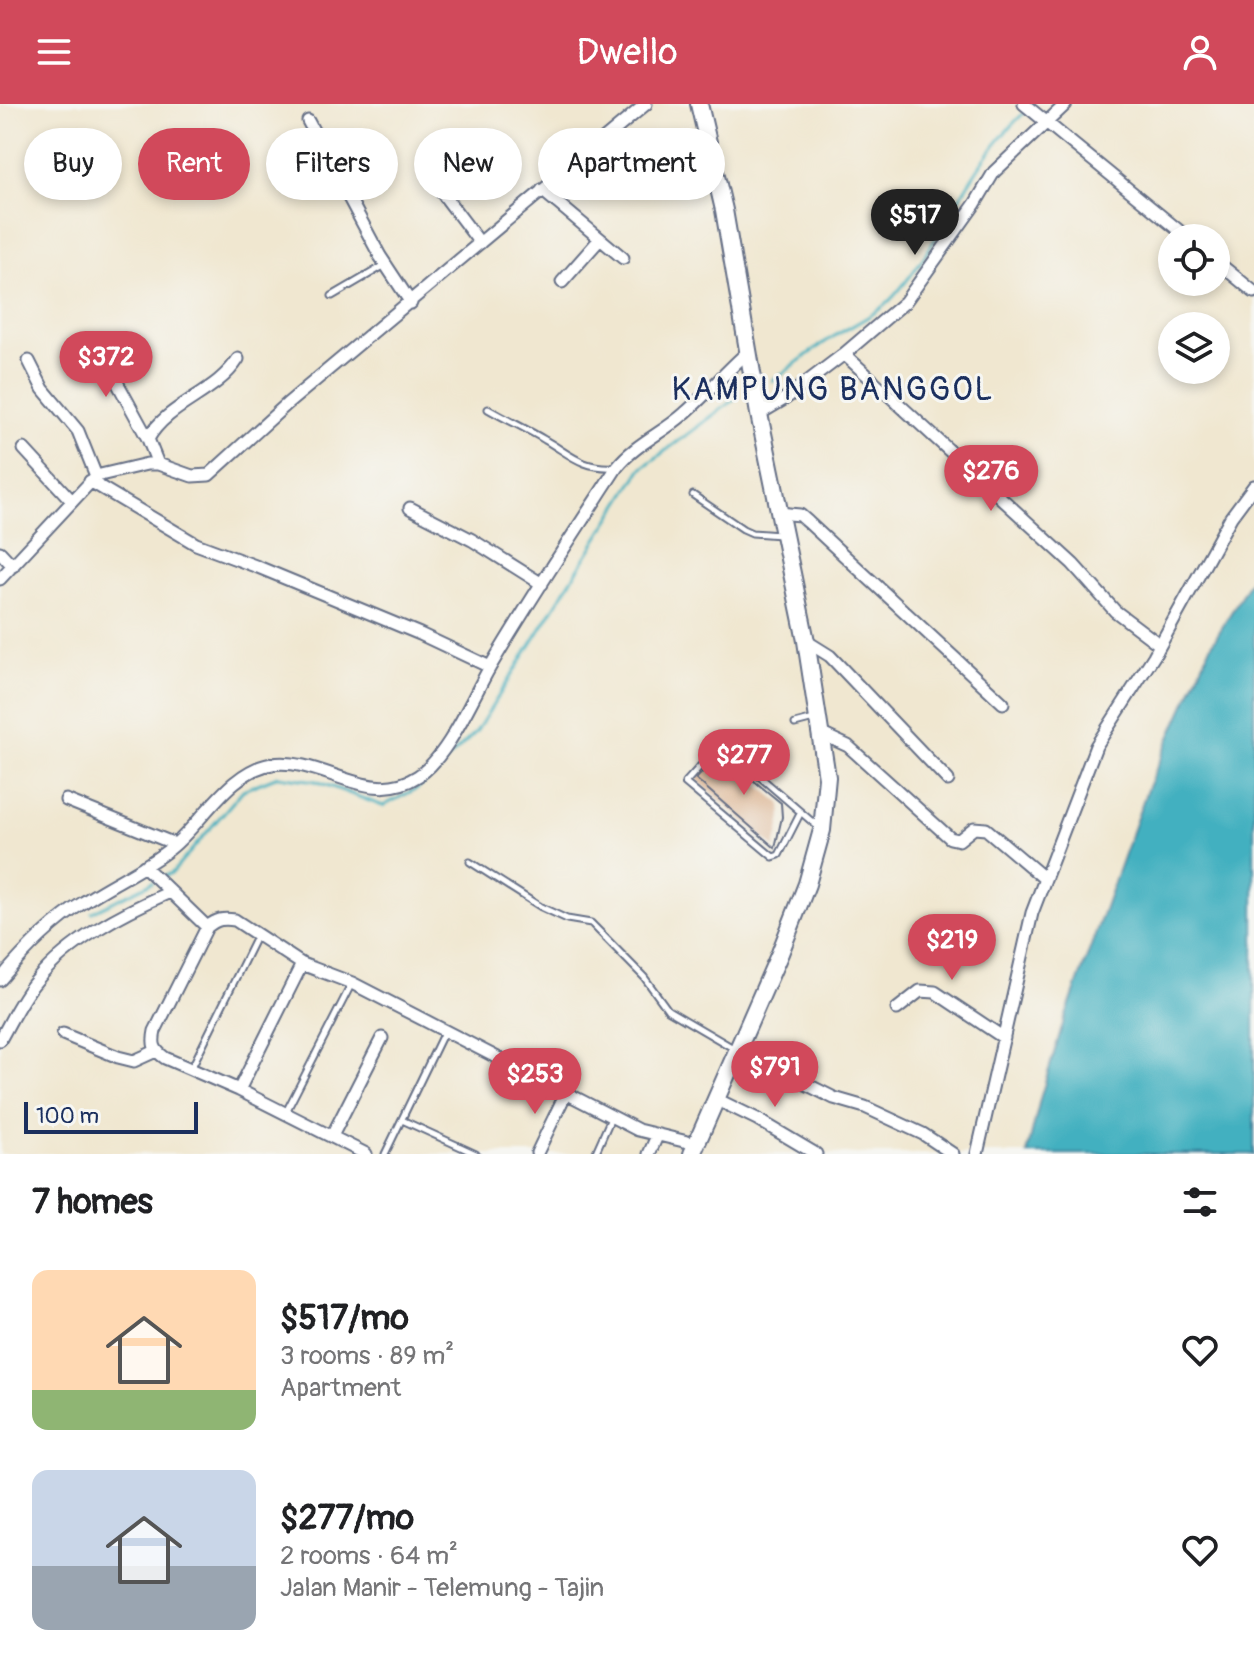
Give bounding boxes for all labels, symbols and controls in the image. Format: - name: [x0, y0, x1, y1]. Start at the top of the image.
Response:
- icon: menu: [32, 30, 76, 74]
- text: Dwello: [576, 30, 678, 75]
- icon: person: [1178, 30, 1222, 74]
- chip: Buy: [24, 128, 122, 200]
- chip: Rent: [138, 128, 250, 200]
- chip: Filters: [266, 128, 398, 200]
- chip: New: [414, 128, 522, 200]
- chip: Apartment: [538, 128, 725, 200]
- pin: $517: [868, 189, 962, 257]
- text: $517: [889, 199, 941, 231]
- map controls: [1158, 224, 1230, 384]
- button: locate: [1158, 224, 1230, 296]
- button: layers: [1158, 312, 1230, 384]
- pin: $372: [59, 331, 153, 399]
- text: $372: [78, 341, 134, 373]
- district label: KAMPUNG BANGGOL: [671, 370, 995, 410]
- pin: $276: [944, 445, 1038, 513]
- text: $276: [962, 455, 1020, 487]
- pin: $277: [697, 729, 791, 797]
- text: $277: [716, 739, 772, 771]
- pin: $219: [905, 914, 999, 982]
- text: $219: [926, 924, 978, 956]
- pin: $791: [728, 1041, 822, 1109]
- pin: $253: [488, 1048, 582, 1116]
- text: $791: [749, 1051, 801, 1083]
- text: $253: [506, 1058, 564, 1090]
- scale bar: [24, 1098, 198, 1134]
- text: 100 m: [36, 1102, 99, 1130]
- icon: filters: [1178, 1180, 1222, 1224]
- text: 7 homes: [32, 1181, 153, 1224]
- text: $517/mo: [280, 1297, 409, 1340]
- icon: home: [96, 1302, 192, 1398]
- icon: heart: [1178, 1328, 1222, 1372]
- text: 3 rooms · 89 m²: [280, 1340, 454, 1372]
- text: Apartment: [280, 1372, 401, 1404]
- text: $277/mo: [280, 1497, 414, 1540]
- icon: home: [96, 1502, 192, 1598]
- icon: heart: [1178, 1528, 1222, 1572]
- text: 2 rooms · 64 m²: [280, 1540, 458, 1572]
- text: Jalan Manir - Telemung - Tajin: [280, 1572, 604, 1604]

